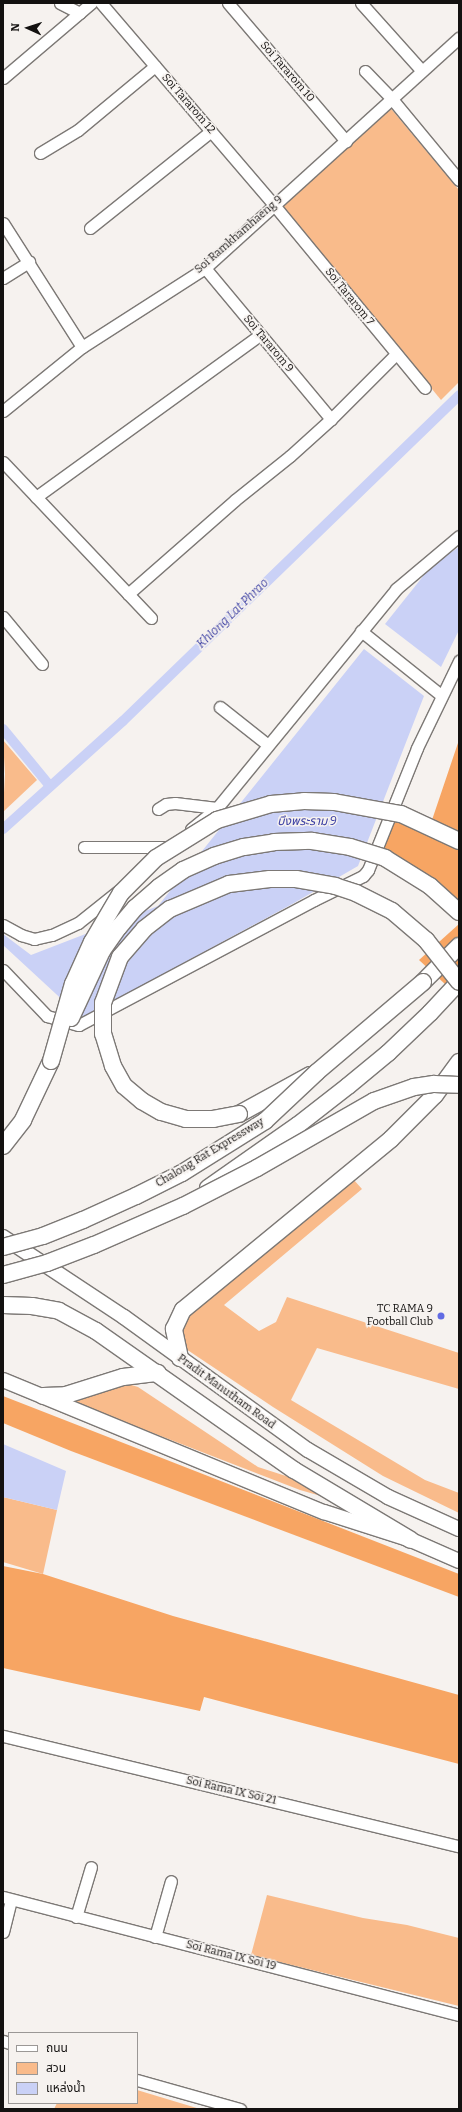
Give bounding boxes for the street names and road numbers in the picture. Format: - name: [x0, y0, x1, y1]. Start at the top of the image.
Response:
- street label: Soi Tararom 10: [257, 39, 317, 105]
- street label: Soi Tararom 12: [159, 71, 217, 137]
- street label: Soi Ramkhamhaeng 9: [192, 193, 286, 277]
- street label: Soi Tararom 7: [322, 266, 376, 328]
- street label: Soi Tararom 9: [240, 313, 296, 375]
- street label: Chalong Rat Expressway: [154, 1115, 266, 1191]
- street label: Pradit Manutham Road: [175, 1352, 277, 1432]
- street label: Soi Rama IX Soi 21: [185, 1774, 277, 1808]
- street label: Soi Rama IX Soi 19: [184, 1938, 278, 1974]

